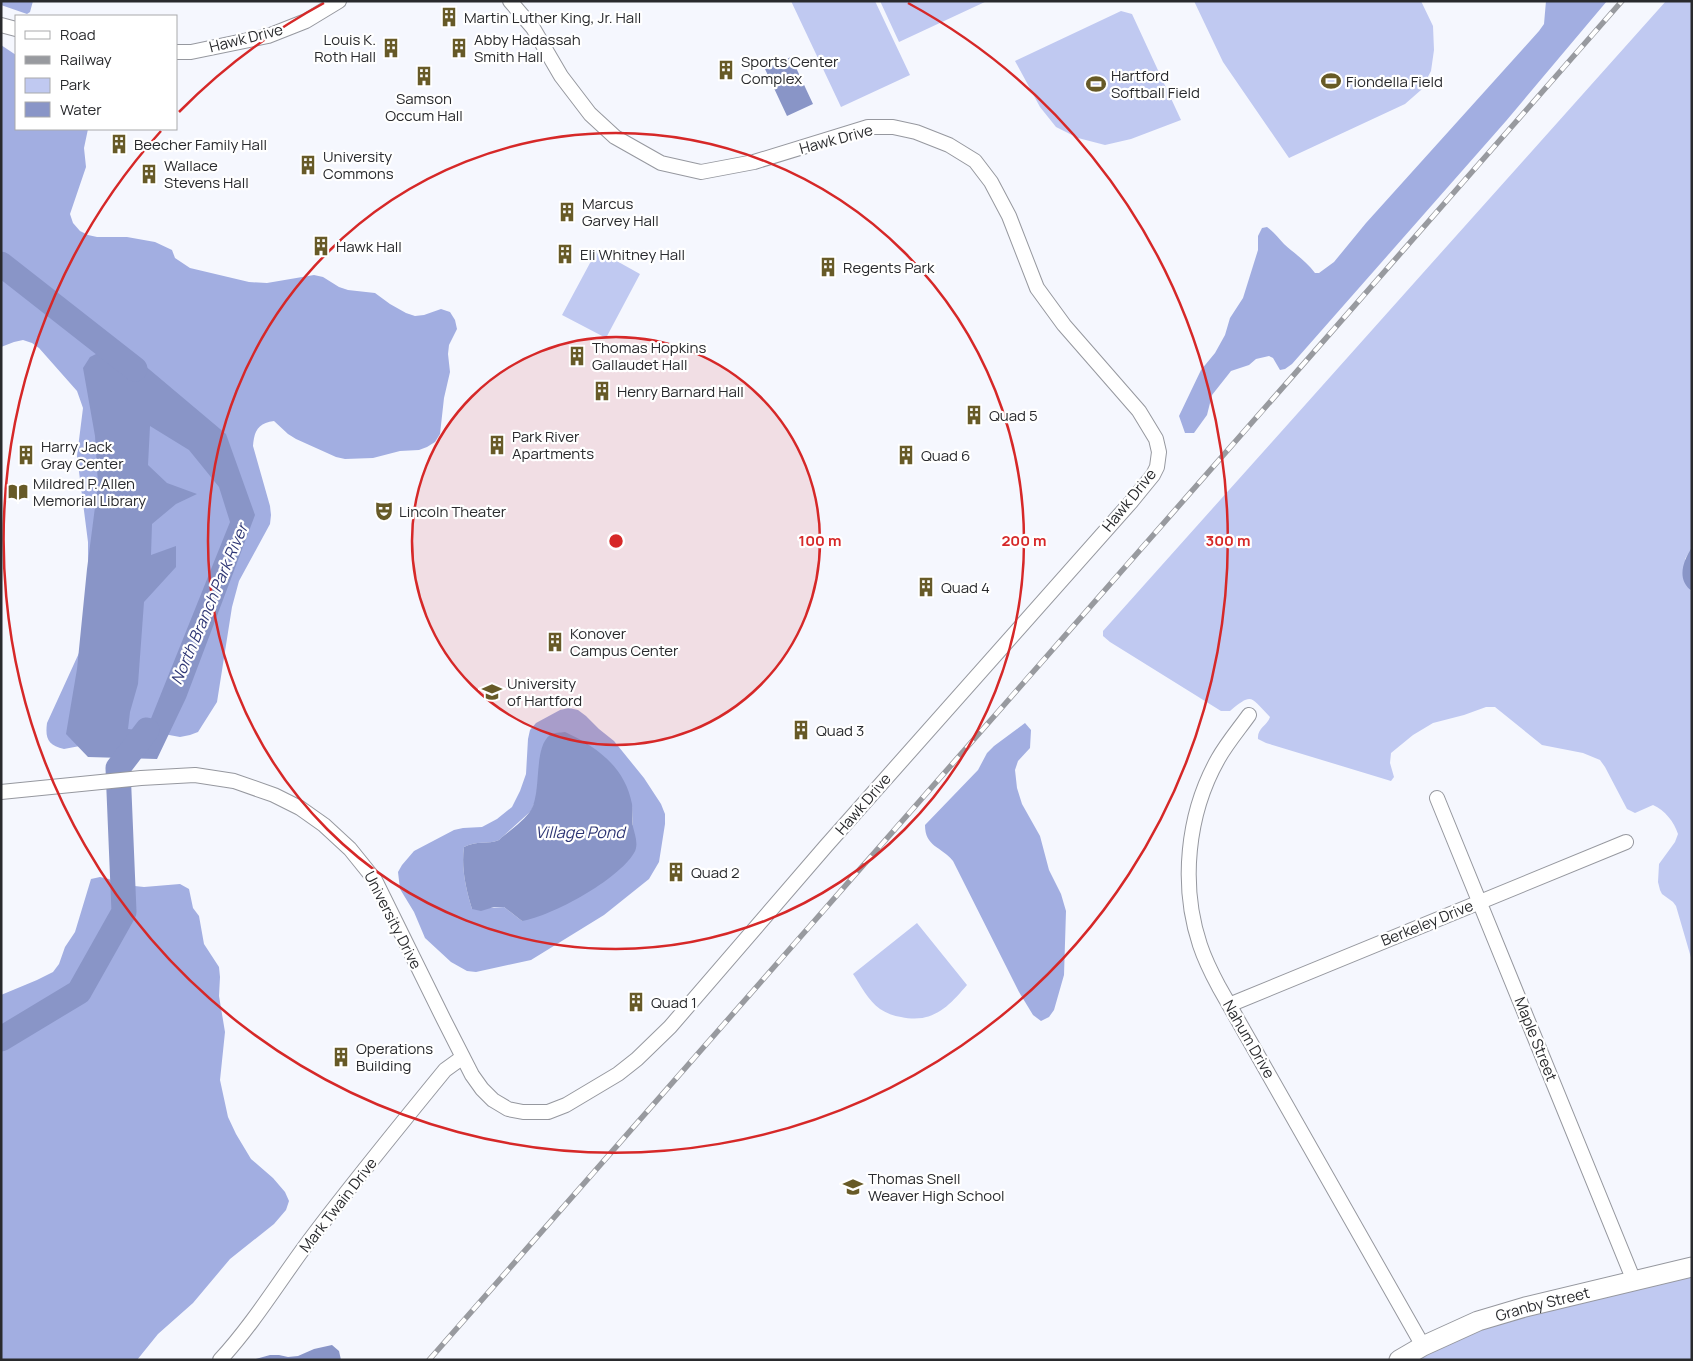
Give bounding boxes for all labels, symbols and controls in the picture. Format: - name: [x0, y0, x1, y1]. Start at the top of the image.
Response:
- building icon: Martin Luther King, Jr. Hall: [438, 6, 460, 28]
- place label: Martin Luther King, Jr. Hall: [464, 7, 641, 28]
- legend: [15, 15, 178, 130]
- street label: Hawk Drive: [207, 19, 285, 57]
- text: Road: [60, 24, 96, 45]
- place label: Louis K. Roth Hall: [314, 29, 376, 67]
- place label: Abby Hadassah Smith Hall: [474, 29, 581, 67]
- building icon: Louis K. Roth Hall: [380, 37, 402, 59]
- building icon: Abby Hadassah Smith Hall: [448, 37, 470, 59]
- text: Railway: [60, 49, 112, 70]
- place label: Sports Center Complex: [741, 51, 839, 89]
- building icon: Sports Center Complex: [715, 59, 737, 81]
- building icon: Samson Occum Hall: [413, 65, 435, 87]
- place label: Hartford Softball Field: [1111, 65, 1200, 103]
- sports icon: Fiondella Field: [1320, 70, 1342, 92]
- place label: Fiondella Field: [1346, 71, 1443, 92]
- sports icon: Hartford Softball Field: [1085, 73, 1107, 95]
- text: Park: [60, 74, 90, 95]
- place label: Samson Occum Hall: [385, 88, 463, 126]
- text: Water: [60, 99, 102, 120]
- street label: Hawk Drive: [797, 119, 875, 159]
- building icon: Beecher Family Hall: [108, 133, 130, 155]
- place label: Beecher Family Hall: [134, 134, 267, 155]
- place label: University Commons: [323, 146, 394, 184]
- building icon: University Commons: [297, 154, 319, 176]
- place label: Wallace Stevens Hall: [164, 155, 249, 193]
- building icon: Wallace Stevens Hall: [138, 163, 160, 185]
- place label: Marcus Garvey Hall: [582, 193, 659, 231]
- building icon: Marcus Garvey Hall: [556, 201, 578, 223]
- building icon: Hawk Hall: [310, 235, 332, 257]
- place label: Hawk Hall: [336, 236, 402, 257]
- building icon: Eli Whitney Hall: [554, 243, 576, 265]
- place label: Eli Whitney Hall: [580, 244, 685, 265]
- building icon: Regents Park: [817, 256, 839, 278]
- place label: Regents Park: [843, 257, 935, 278]
- place label: Thomas Hopkins Gallaudet Hall: [592, 337, 707, 375]
- building icon: Thomas Hopkins Gallaudet Hall: [566, 345, 588, 367]
- building icon: Henry Barnard Hall: [591, 380, 613, 402]
- place label: Henry Barnard Hall: [617, 381, 744, 402]
- building icon: Quad 5: [963, 404, 985, 426]
- place label: Quad 5: [989, 405, 1038, 426]
- place label: Park River Apartments: [512, 426, 594, 464]
- building icon: Park River Apartments: [486, 434, 508, 456]
- place label: Harry Jack Gray Center: [41, 436, 124, 474]
- building icon: Harry Jack Gray Center: [15, 444, 37, 466]
- building icon: Quad 6: [895, 444, 917, 466]
- place label: Quad 6: [921, 445, 970, 466]
- street label: Hawk Drive: [1097, 464, 1161, 536]
- place label: Mildred P. Allen Memorial Library: [33, 473, 146, 511]
- library icon: Mildred P. Allen Memorial Library: [7, 481, 29, 503]
- theatre icon: Lincoln Theater: [373, 500, 395, 522]
- place label: Lincoln Theater: [399, 501, 507, 522]
- water label: North Branch Park River: [165, 518, 254, 688]
- text: 100 m: [799, 530, 841, 551]
- text: 200 m: [1001, 530, 1047, 551]
- text: 300 m: [1206, 530, 1250, 551]
- centre of rings: [607, 532, 625, 550]
- building icon: Quad 4: [915, 576, 937, 598]
- place label: Quad 4: [941, 577, 990, 598]
- place label: Konover Campus Center: [570, 623, 679, 661]
- building icon: Konover Campus Center: [544, 631, 566, 653]
- place label: University of Hartford: [507, 673, 582, 711]
- school or university icon: University of Hartford: [481, 681, 503, 703]
- building icon: Quad 3: [790, 719, 812, 741]
- place label: Quad 3: [816, 720, 864, 741]
- street label: Hawk Drive: [830, 769, 896, 839]
- water label: Village Pond: [535, 821, 627, 843]
- building icon: Quad 2: [665, 861, 687, 883]
- place label: Quad 2: [691, 862, 740, 883]
- street label: University Drive: [359, 867, 427, 973]
- street label: Berkeley Drive: [1378, 895, 1476, 951]
- building icon: Quad 1: [625, 991, 647, 1013]
- place label: Quad 1: [651, 992, 697, 1013]
- street label: Maple Street: [1510, 994, 1562, 1084]
- street label: Nahum Drive: [1218, 996, 1280, 1082]
- place label: Operations Building: [356, 1038, 433, 1076]
- building icon: Operations Building: [330, 1046, 352, 1068]
- street label: Mark Twain Drive: [294, 1153, 382, 1257]
- place label: Thomas Snell Weaver High School: [868, 1168, 1005, 1206]
- school or university icon: Thomas Snell Weaver High School: [842, 1176, 864, 1198]
- street label: Granby Street: [1493, 1281, 1592, 1326]

